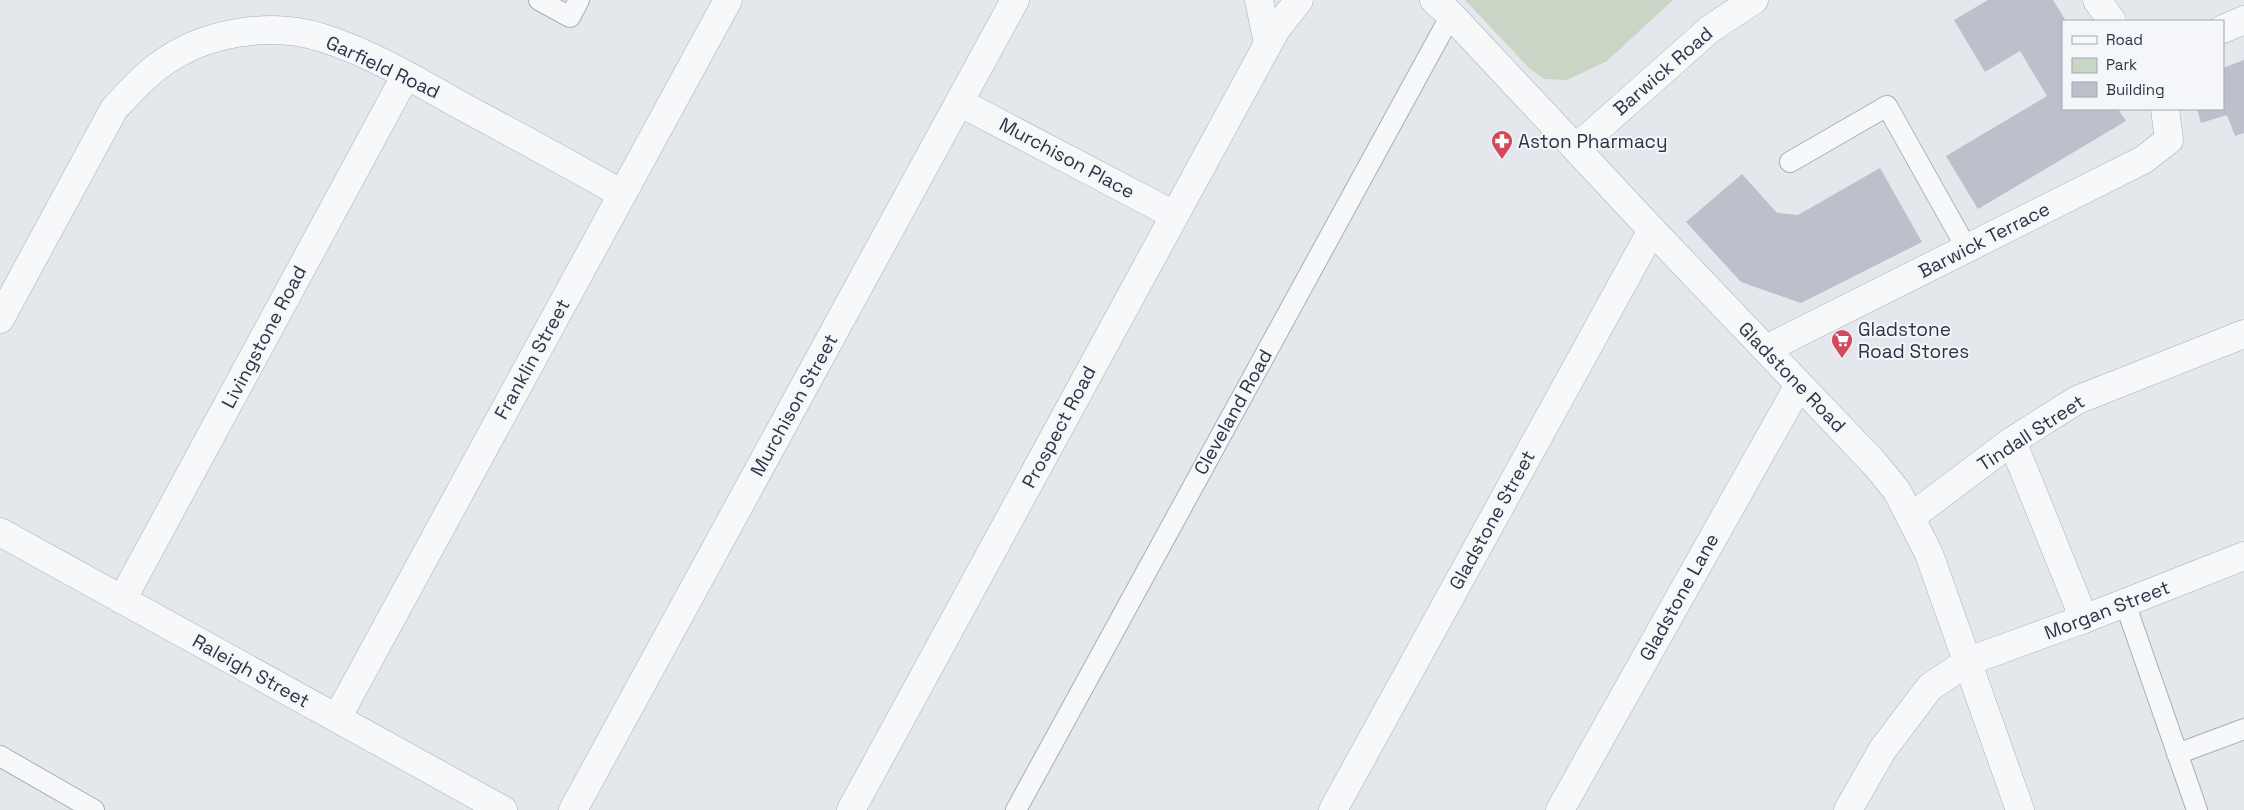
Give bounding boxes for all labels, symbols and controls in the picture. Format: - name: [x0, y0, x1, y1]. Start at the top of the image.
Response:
- legend: [2062, 20, 2224, 110]
- street label: Barwick Road: [1608, 21, 1718, 121]
- street label: Garfield Road: [322, 30, 444, 104]
- text: Road: [2106, 30, 2143, 49]
- text: Park: [2106, 55, 2137, 74]
- text: Building: [2106, 80, 2165, 99]
- street label: Murchison Place: [995, 112, 1139, 204]
- pharmacy icon: Aston Pharmacy: [1490, 129, 1514, 160]
- place label: Aston Pharmacy: [1518, 129, 1668, 154]
- street label: Barwick Terrace: [1914, 196, 2054, 284]
- street label: Livingstone Road: [216, 261, 312, 413]
- street label: Franklin Street: [489, 294, 575, 424]
- street label: Gladstone Road: [1733, 316, 1851, 438]
- place label: Gladstone Road Stores: [1858, 317, 1969, 364]
- supermarket icon: Gladstone Road Stores: [1830, 328, 1854, 359]
- street label: Murchison Street: [745, 329, 843, 481]
- street label: Cleveland Road: [1188, 345, 1278, 479]
- street label: Prospect Road: [1016, 362, 1102, 492]
- street label: Tindall Street: [1973, 389, 2089, 477]
- street label: Gladstone Street: [1443, 446, 1541, 594]
- street label: Gladstone Lane: [1634, 529, 1724, 665]
- street label: Morgan Street: [2041, 575, 2173, 645]
- street label: Raleigh Street: [188, 628, 314, 714]

